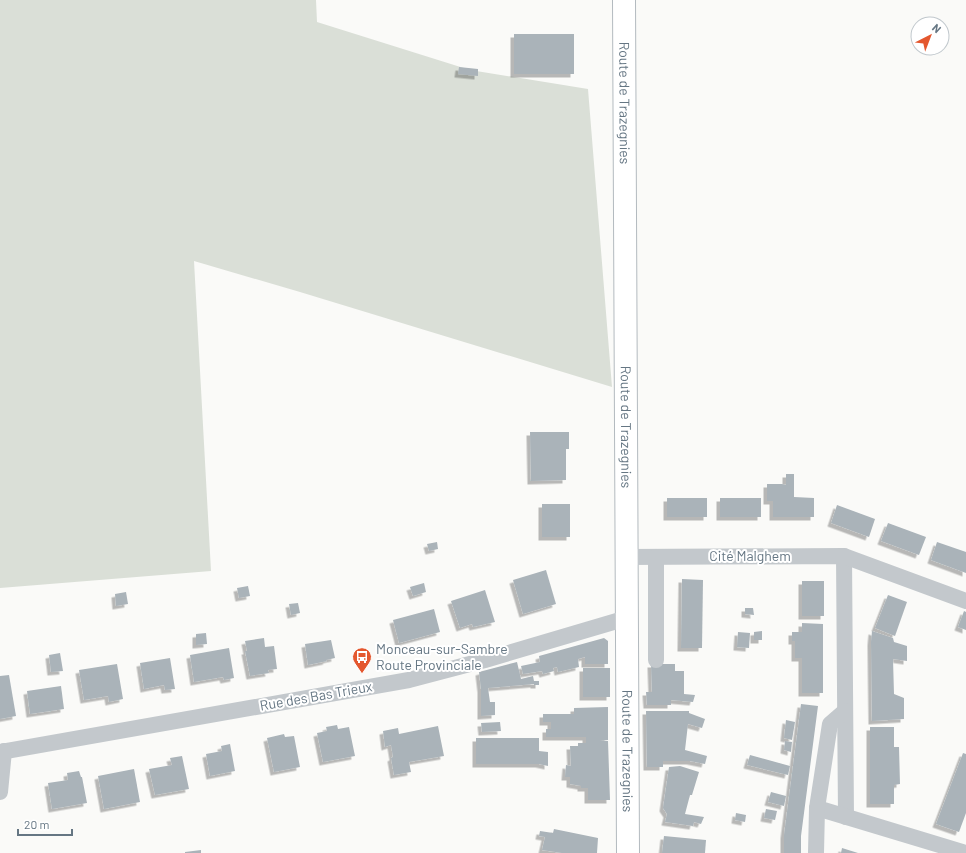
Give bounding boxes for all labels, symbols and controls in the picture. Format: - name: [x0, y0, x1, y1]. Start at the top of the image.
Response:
- north arrow: [910, 16, 950, 56]
- text: N: [930, 21, 944, 35]
- street label: Route de Trazegnies: [616, 42, 634, 165]
- street label: Route de Trazegnies: [618, 366, 635, 489]
- street label: Cité Malghem: [709, 547, 791, 564]
- place label: Monceau-sur-Sambre Route Provinciale: [376, 640, 508, 673]
- bus stop icon: Monceau-sur-Sambre Route Provinciale: [351, 646, 373, 674]
- street label: Rue des Bas Trieux: [258, 677, 374, 714]
- street label: Route de Trazegnies: [619, 690, 637, 813]
- scale bar: [18, 811, 72, 837]
- text: 20 m: [24, 817, 50, 831]

